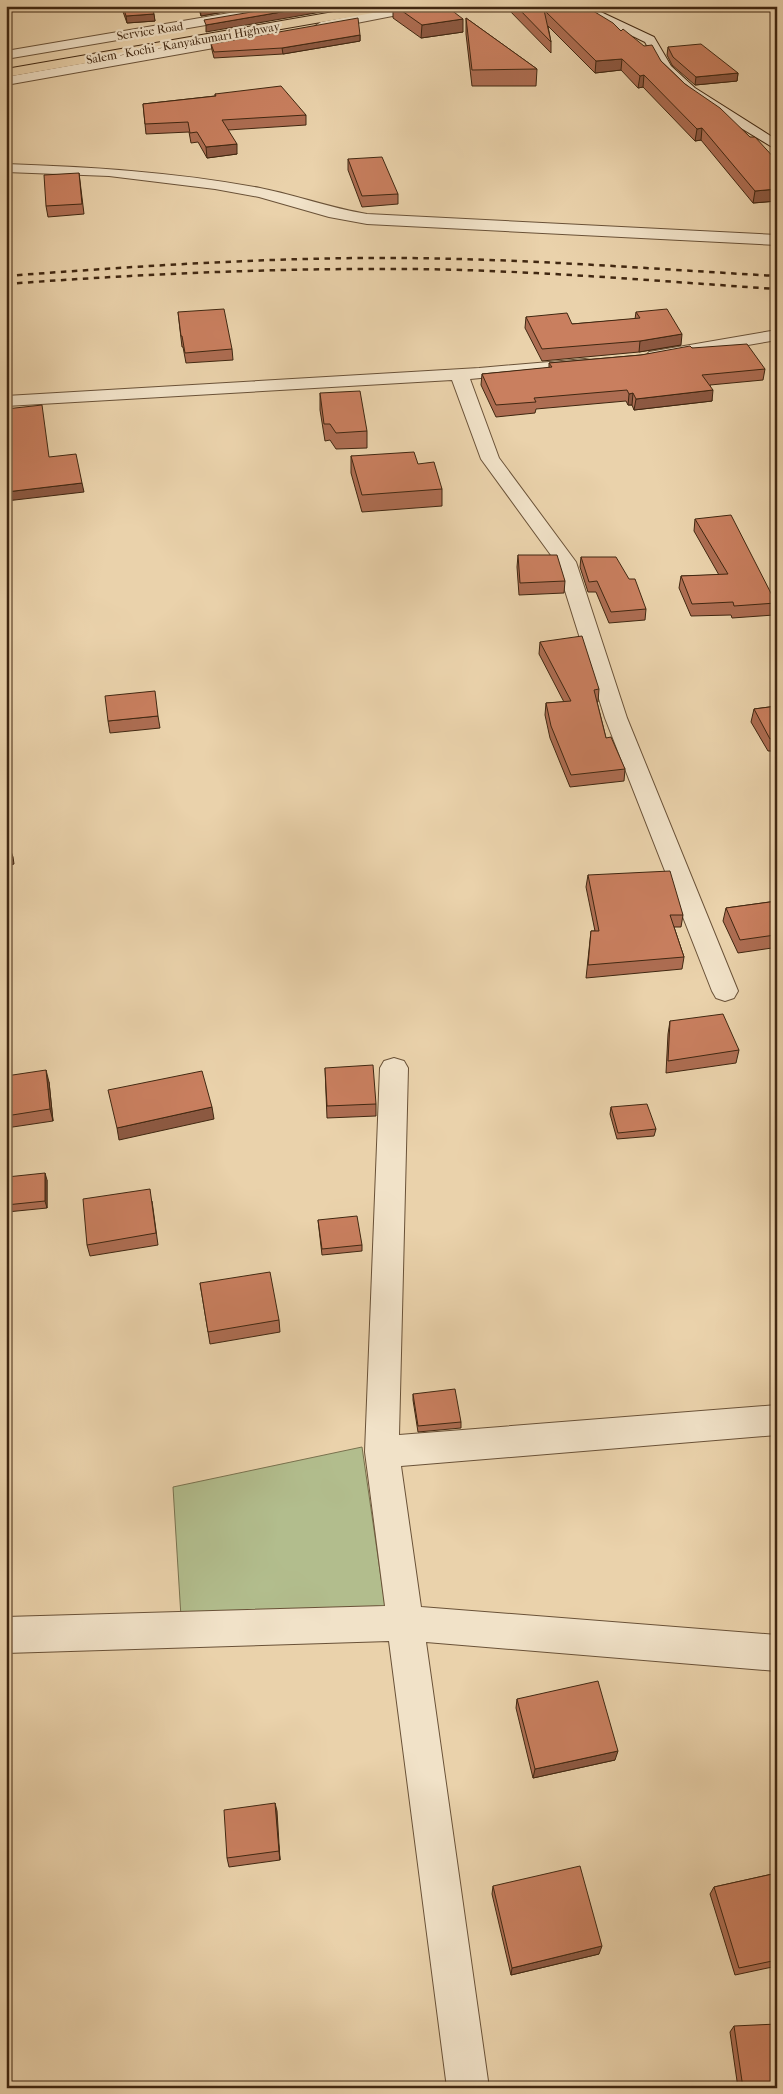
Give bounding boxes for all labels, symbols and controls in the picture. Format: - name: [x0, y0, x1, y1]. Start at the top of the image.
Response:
- street label: Salem - Kochi - Kanyakumari Highway: [85, 19, 282, 67]
- street label: Service Road: [116, 19, 185, 43]

